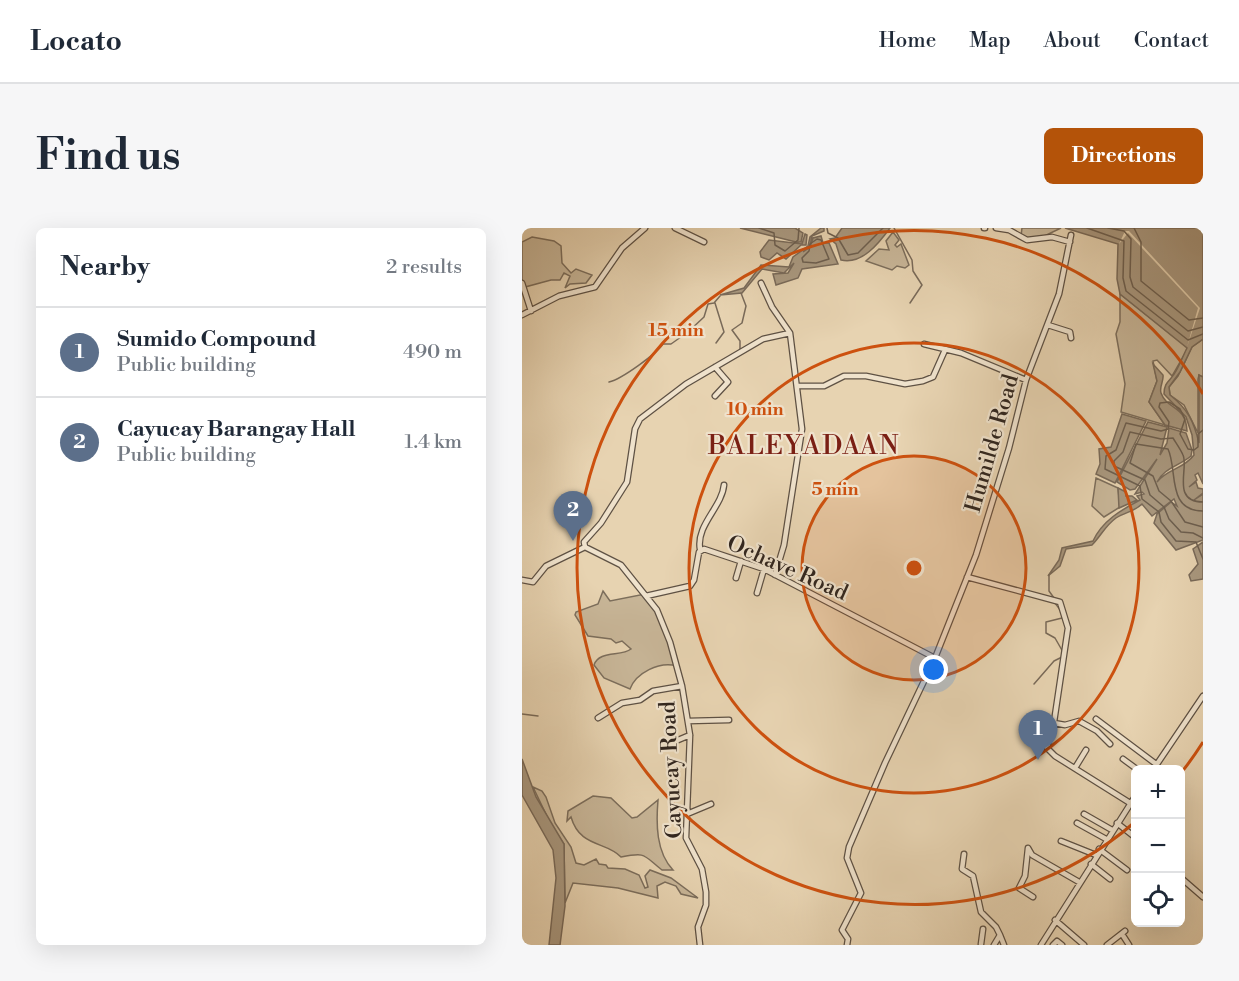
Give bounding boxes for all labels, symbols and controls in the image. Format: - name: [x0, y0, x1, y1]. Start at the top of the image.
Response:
- text: Locato: [30, 24, 122, 59]
- text: Home: [879, 28, 936, 54]
- text: Map: [969, 28, 1011, 54]
- text: About: [1044, 28, 1101, 54]
- text: Contact: [1134, 28, 1209, 54]
- button: Directions: [1044, 128, 1203, 184]
- text: Find us: [36, 130, 180, 183]
- text: Nearby: [60, 251, 150, 283]
- text: 2 results: [386, 255, 462, 280]
- text: 15 min: [648, 319, 704, 342]
- text: Sumido Compound: [117, 326, 317, 353]
- text: 1: [75, 340, 84, 365]
- text: 490 m: [403, 340, 462, 365]
- text: Public building: [117, 353, 256, 378]
- street label: Humilde Road: [960, 371, 1025, 516]
- text: 10 min: [726, 398, 784, 421]
- text: Cayucay Barangay Hall: [117, 416, 355, 443]
- text: 2: [73, 430, 86, 455]
- text: 1.4 km: [405, 430, 462, 455]
- district label: BALEYADAAN: [707, 430, 900, 462]
- text: Public building: [117, 443, 256, 468]
- text: 5 min: [811, 478, 859, 501]
- pin: 2: [554, 492, 592, 541]
- street label: Ochave Road: [723, 530, 852, 607]
- centre of rings: [904, 558, 924, 578]
- your location: [919, 655, 948, 684]
- street label: Cayucay Road: [654, 700, 689, 839]
- pin: 1: [1018, 710, 1058, 760]
- map controls: [1131, 765, 1185, 927]
- button: +: [1131, 765, 1185, 819]
- button: −: [1131, 819, 1185, 873]
- button: locate: [1131, 873, 1185, 927]

